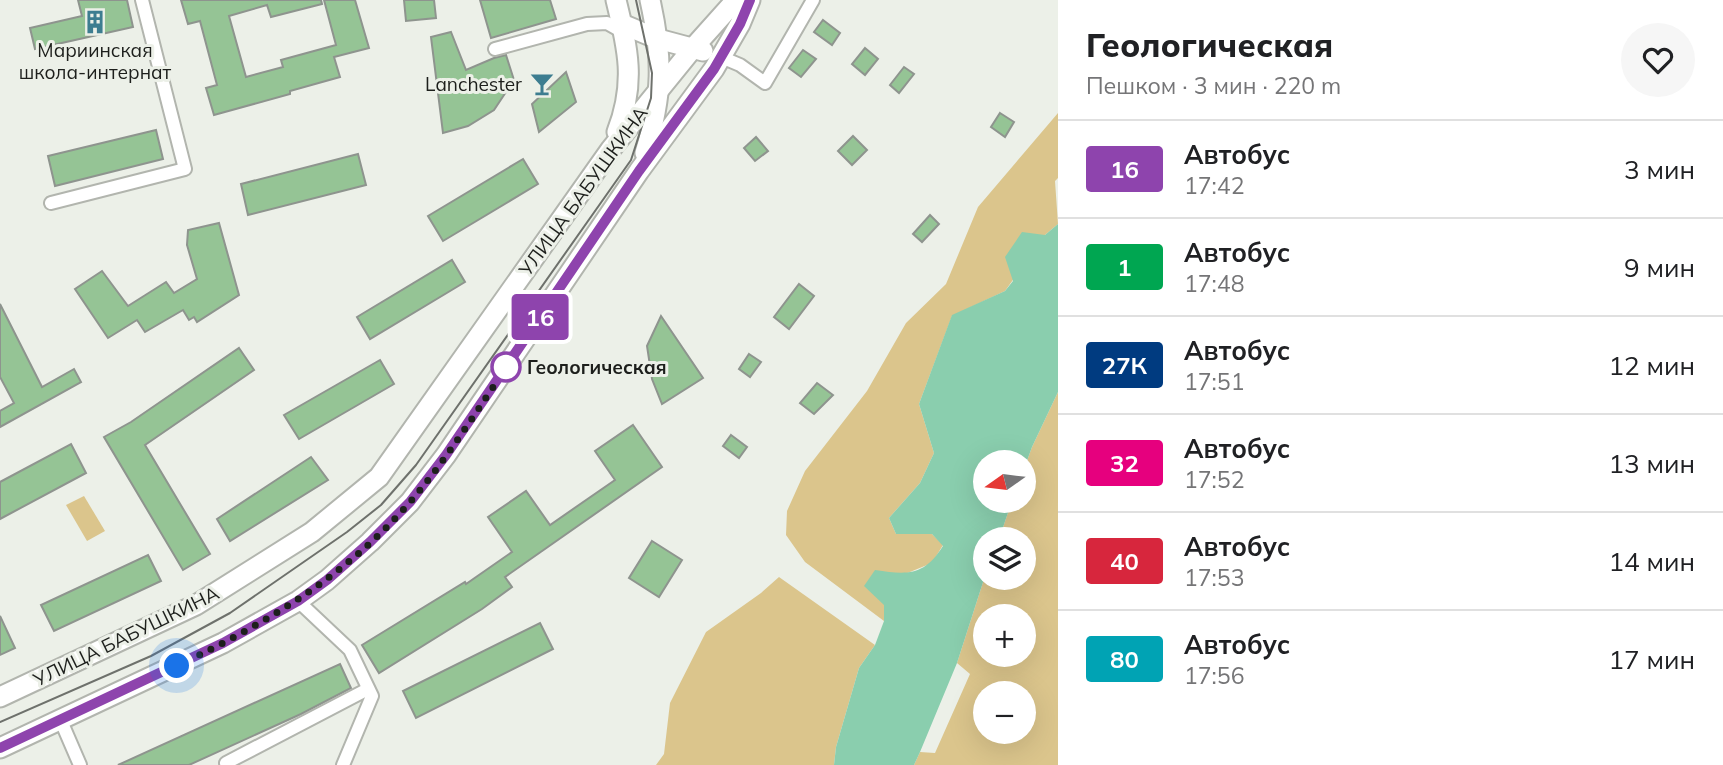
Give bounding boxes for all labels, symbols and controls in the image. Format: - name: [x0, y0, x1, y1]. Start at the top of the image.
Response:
- building icon: Мариинская школа-интернат: [81, 8, 109, 36]
- button: heart: [1621, 23, 1695, 97]
- text: Геологическая: [1086, 24, 1333, 65]
- place label: Мариинская школа-интернат: [19, 38, 172, 84]
- bar icon: Lanchester: [528, 70, 556, 98]
- text: Пешком · 3 мин · 220 m: [1086, 71, 1341, 100]
- place label: Lanchester: [425, 72, 522, 96]
- street label: УЛИЦА БАБУШКИНА: [513, 102, 653, 281]
- text: Автобус: [1184, 138, 1290, 171]
- text: 3 мин: [1624, 153, 1695, 186]
- text: 16: [1110, 154, 1139, 184]
- text: 17:42: [1184, 171, 1244, 200]
- text: Автобус: [1184, 236, 1290, 269]
- text: 9 мин: [1624, 251, 1695, 284]
- text: 1: [1117, 252, 1132, 282]
- text: 17:48: [1184, 269, 1244, 298]
- line badge: 16: [508, 294, 572, 340]
- text: 16: [526, 302, 554, 332]
- text: Автобус: [1184, 334, 1290, 367]
- text: 12 мин: [1608, 349, 1695, 382]
- text: 27К: [1102, 350, 1147, 380]
- marker: Геологическая: [491, 352, 521, 382]
- place label: Геологическая: [527, 355, 667, 379]
- text: 17:51: [1184, 367, 1244, 396]
- text: Автобус: [1184, 432, 1290, 465]
- text: 13 мин: [1608, 447, 1695, 480]
- text: 32: [1110, 448, 1139, 478]
- north arrow: [973, 450, 1036, 513]
- map controls: [973, 450, 1036, 744]
- text: 17:52: [1184, 465, 1244, 494]
- button: layers: [973, 527, 1036, 590]
- text: Автобус: [1184, 530, 1290, 563]
- text: 14 мин: [1608, 545, 1695, 578]
- text: 40: [1110, 546, 1139, 576]
- text: 17:53: [1184, 563, 1244, 592]
- street label: УЛИЦА БАБУШКИНА: [28, 581, 223, 692]
- button: +: [973, 604, 1036, 667]
- text: Автобус: [1184, 628, 1290, 661]
- text: 17 мин: [1608, 643, 1695, 676]
- text: 80: [1110, 644, 1139, 674]
- your location: [159, 648, 194, 683]
- text: 17:56: [1184, 661, 1244, 690]
- button: −: [973, 681, 1036, 744]

